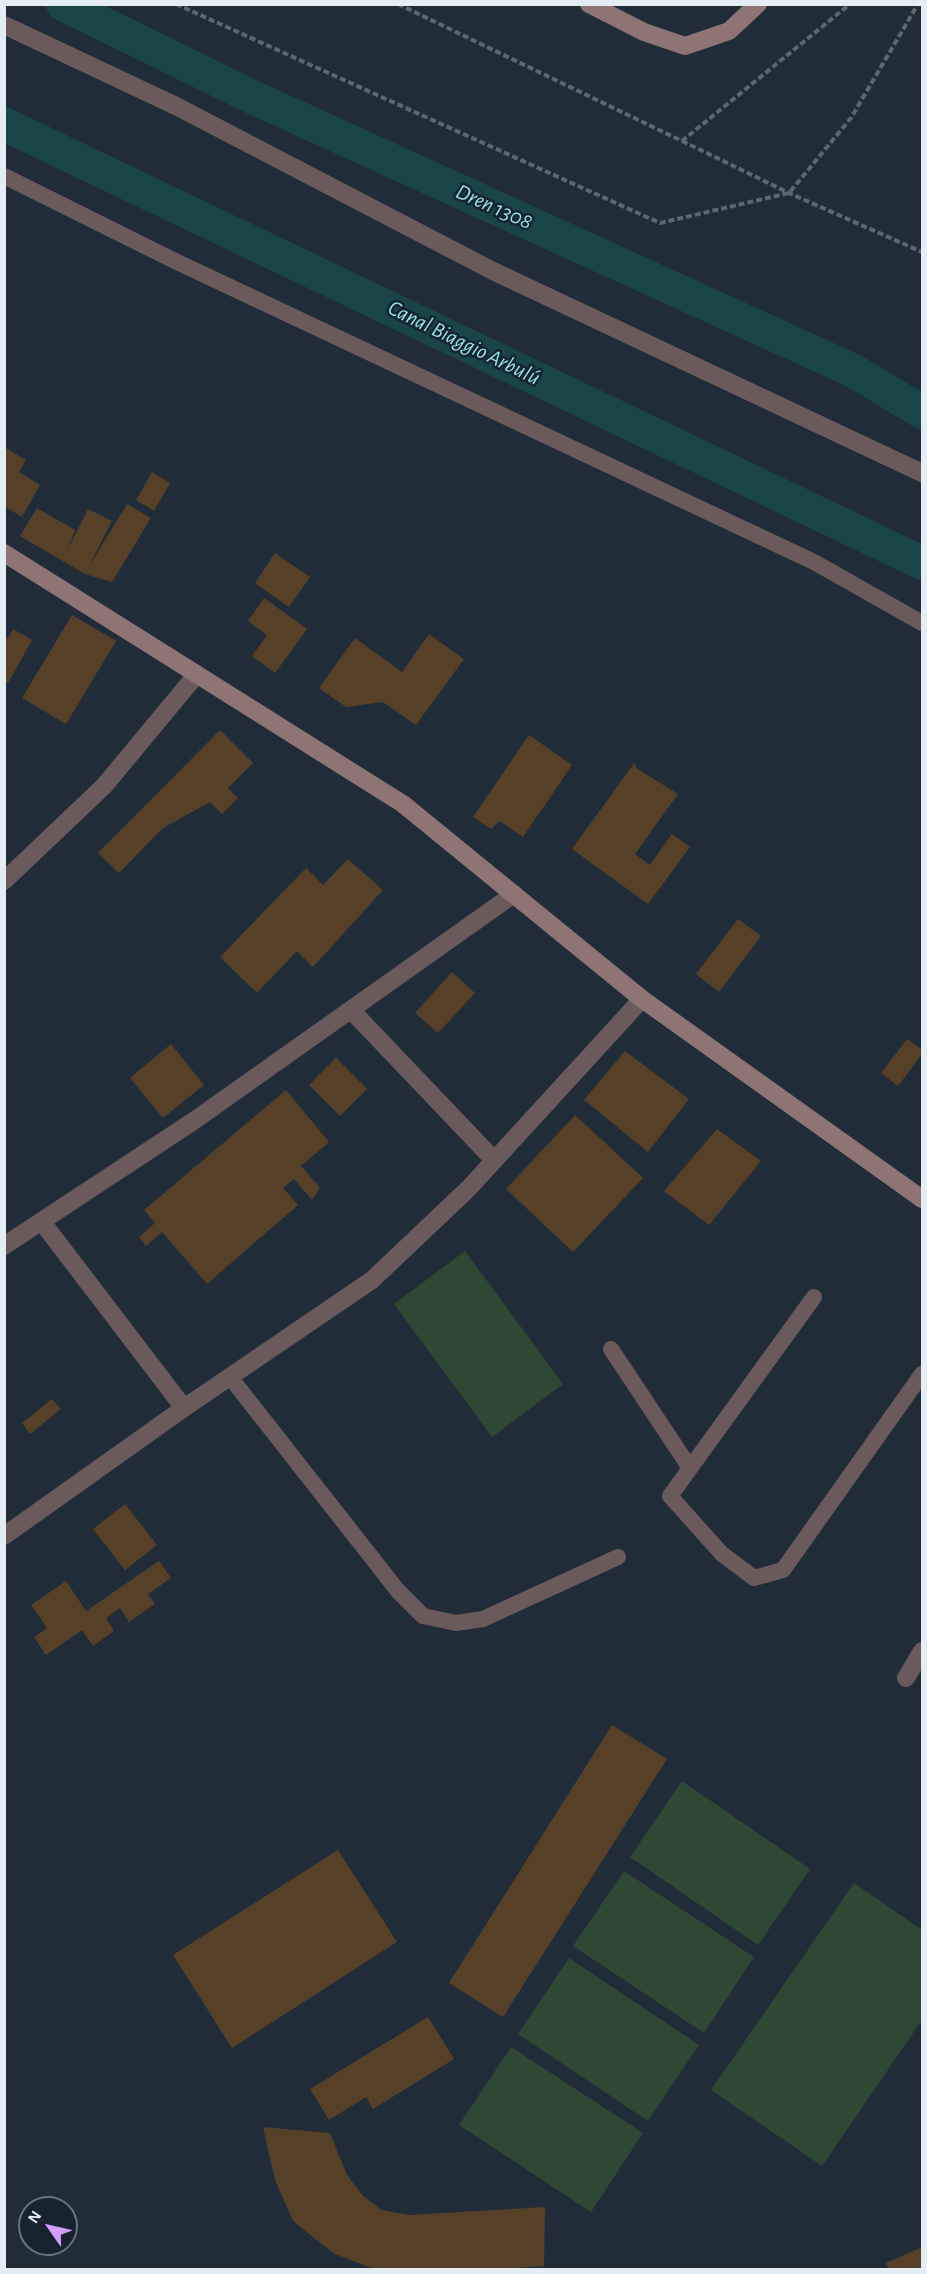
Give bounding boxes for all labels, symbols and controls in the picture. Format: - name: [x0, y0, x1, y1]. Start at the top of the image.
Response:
- water label: Dren 1308: [452, 178, 536, 236]
- water label: Canal Biaggio Arbulú: [384, 295, 544, 391]
- north arrow: [18, 2196, 78, 2256]
- text: N: [25, 2208, 44, 2226]

